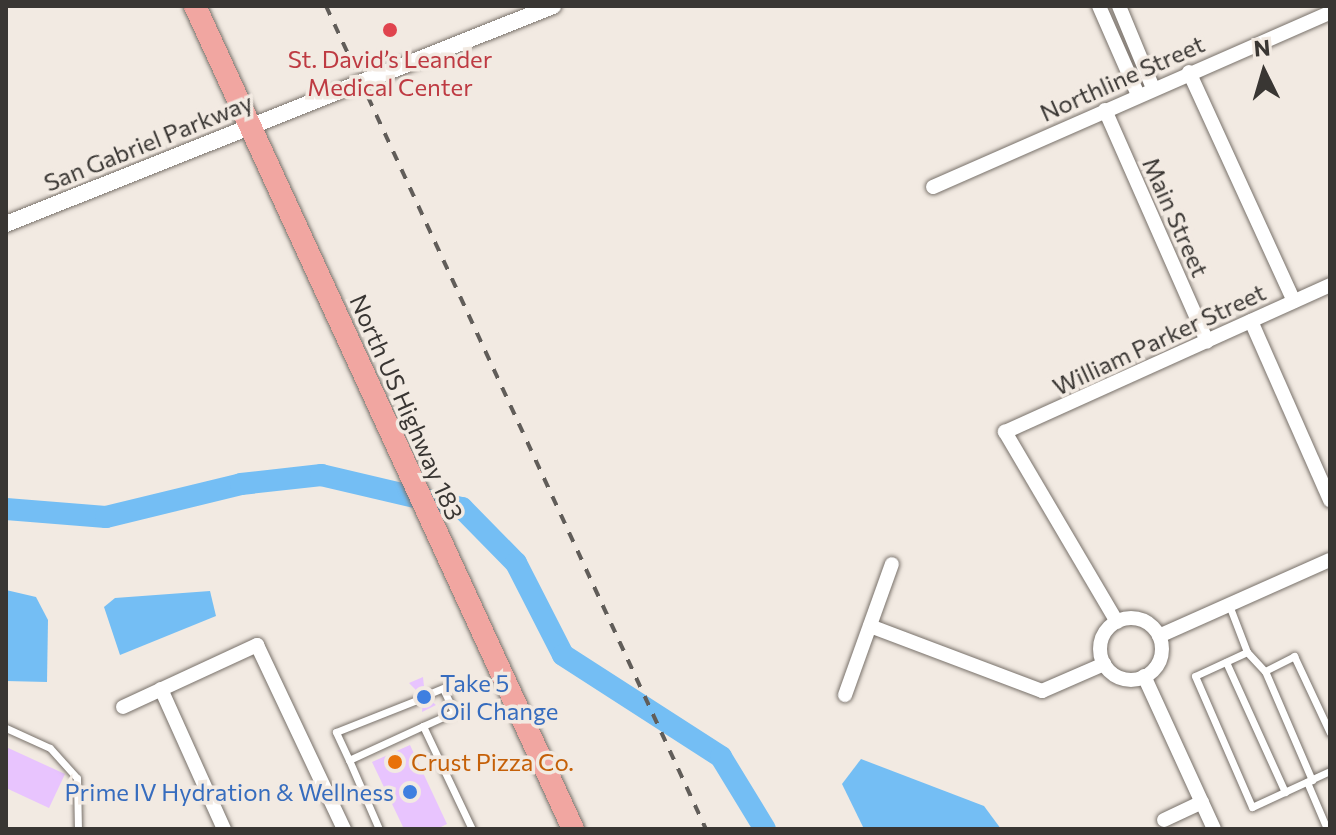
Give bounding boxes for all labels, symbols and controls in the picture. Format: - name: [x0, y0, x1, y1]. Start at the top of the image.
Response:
- marker: St. David’s Leander Medical Center: [379, 19, 401, 41]
- street label: Northline Street: [1035, 29, 1209, 127]
- north arrow: [1224, 32, 1304, 112]
- text: N: [1252, 33, 1271, 62]
- place label: St. David’s Leander Medical Center: [288, 45, 492, 101]
- street label: San Gabriel Parkway: [40, 87, 256, 197]
- street label: Main Street: [1137, 153, 1215, 281]
- street label: William Parker Street: [1048, 277, 1270, 401]
- street label: North US Highway 183: [344, 290, 470, 524]
- place label: Take 5 Oil Change: [440, 669, 558, 725]
- marker: Take 5 Oil Change: [415, 688, 433, 706]
- place label: Crust Pizza Co.: [411, 748, 574, 776]
- marker: Crust Pizza Co.: [386, 753, 404, 771]
- place label: Prime IV Hydration & Wellness: [65, 778, 394, 806]
- marker: Prime IV Hydration & Wellness: [401, 783, 419, 801]

